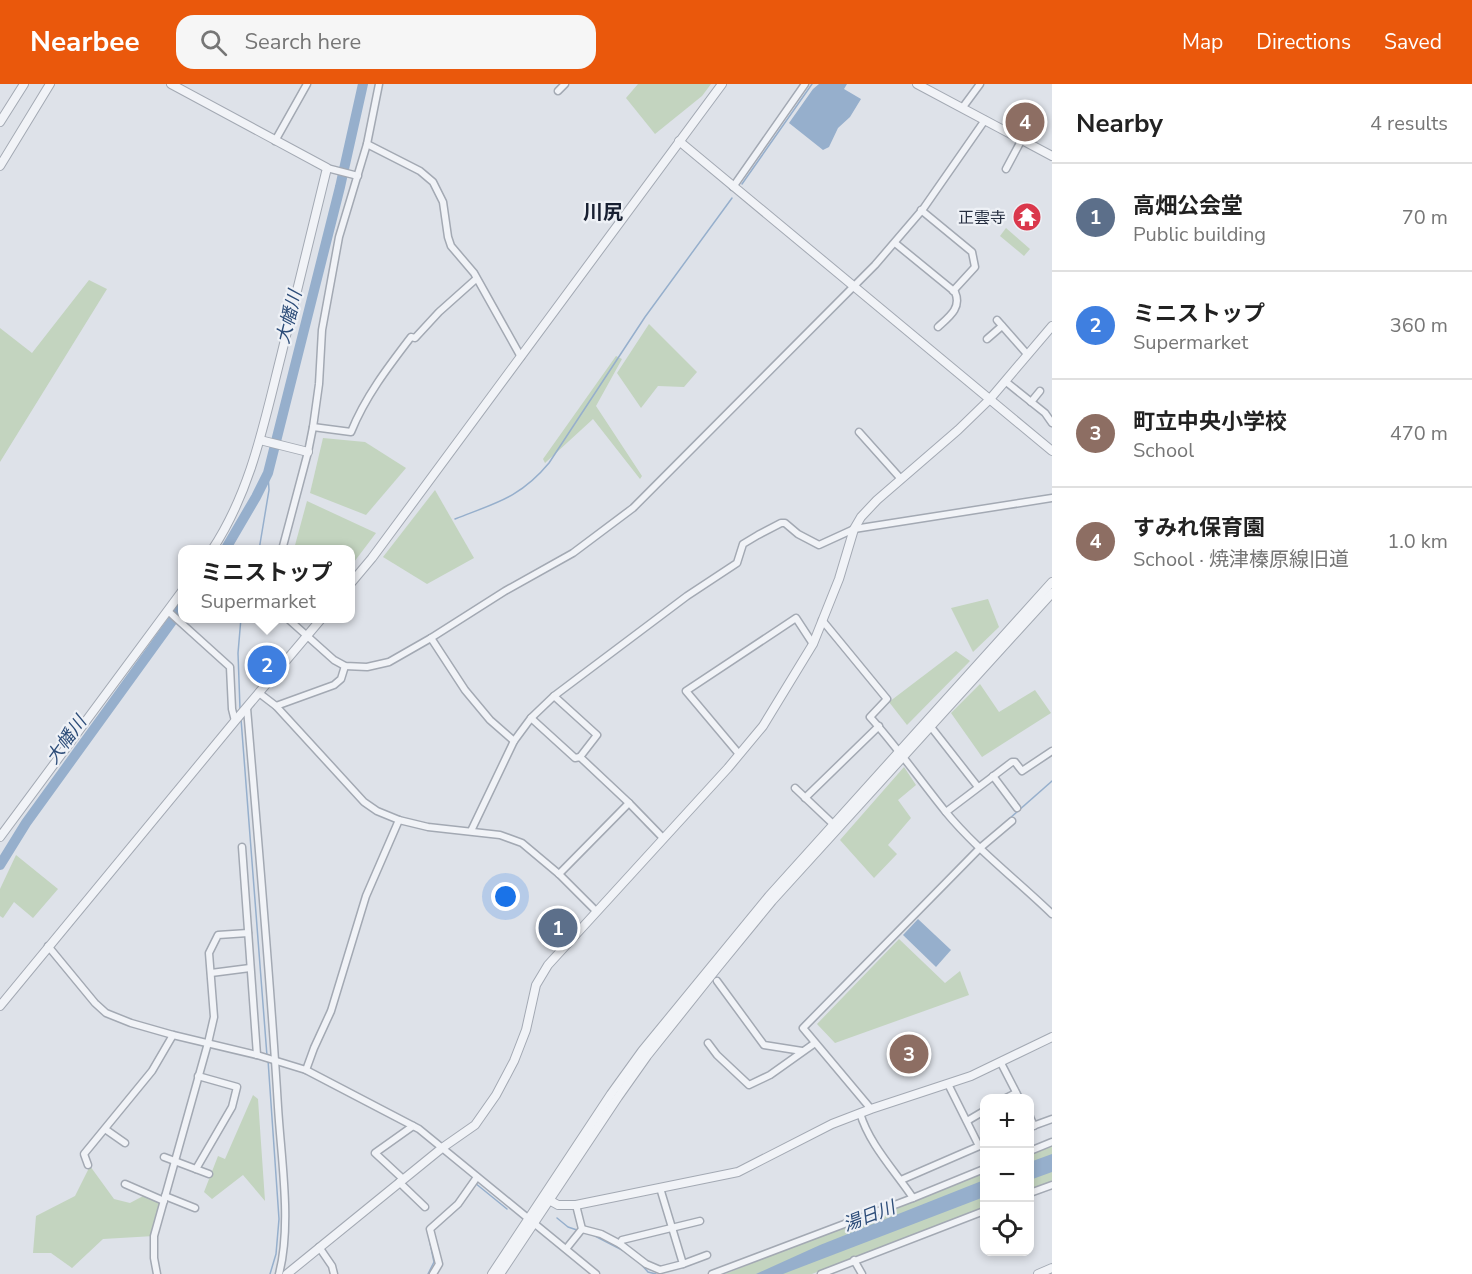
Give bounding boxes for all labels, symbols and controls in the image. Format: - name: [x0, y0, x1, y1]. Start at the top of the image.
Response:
- search box: [176, 15, 596, 69]
- text: Nearbee: [30, 23, 140, 61]
- icon: search: [197, 26, 230, 59]
- text: Search here: [245, 27, 361, 57]
- text: Map: [1182, 28, 1223, 56]
- text: Directions: [1256, 28, 1351, 56]
- text: Saved: [1384, 28, 1442, 56]
- pin: 4: [1006, 99, 1044, 144]
- text: Nearby: [1076, 106, 1163, 141]
- text: 4 results: [1370, 110, 1448, 137]
- text: 高畑公会堂: [1133, 191, 1243, 221]
- district label: 川尻: [583, 199, 623, 226]
- temple icon: 正雲寺: [1011, 201, 1043, 233]
- text: 1: [1090, 204, 1102, 231]
- text: 70 m: [1402, 204, 1448, 231]
- place label: 正雲寺: [958, 207, 1006, 229]
- text: Public building: [1133, 221, 1266, 248]
- water label: 大幡川: [271, 286, 308, 346]
- text: ミニストップ: [1133, 299, 1265, 329]
- text: 2: [1090, 312, 1102, 339]
- text: 360 m: [1390, 312, 1448, 339]
- text: Supermarket: [1133, 329, 1248, 356]
- text: 町立中央小学校: [1133, 407, 1287, 437]
- text: 3: [1090, 420, 1102, 447]
- text: 470 m: [1390, 420, 1448, 447]
- text: School: [1133, 437, 1194, 464]
- text: すみれ保育園: [1133, 513, 1265, 543]
- text: 4: [1090, 528, 1102, 555]
- text: 1.0 km: [1387, 528, 1448, 555]
- popup: [178, 545, 355, 623]
- text: School · 焼津榛原線旧道: [1133, 546, 1349, 573]
- text: ミニストップ: [200, 558, 333, 588]
- text: Supermarket: [200, 588, 316, 615]
- pin: 2: [248, 642, 286, 688]
- water label: 大幡川: [40, 709, 93, 769]
- your location: [491, 882, 520, 911]
- pin: 1: [538, 906, 578, 950]
- pin: 3: [890, 1032, 928, 1076]
- map controls: [980, 1094, 1034, 1256]
- button: +: [980, 1094, 1034, 1148]
- button: −: [980, 1148, 1034, 1202]
- water label: 湯日川: [839, 1194, 900, 1237]
- button: locate: [980, 1202, 1034, 1256]

